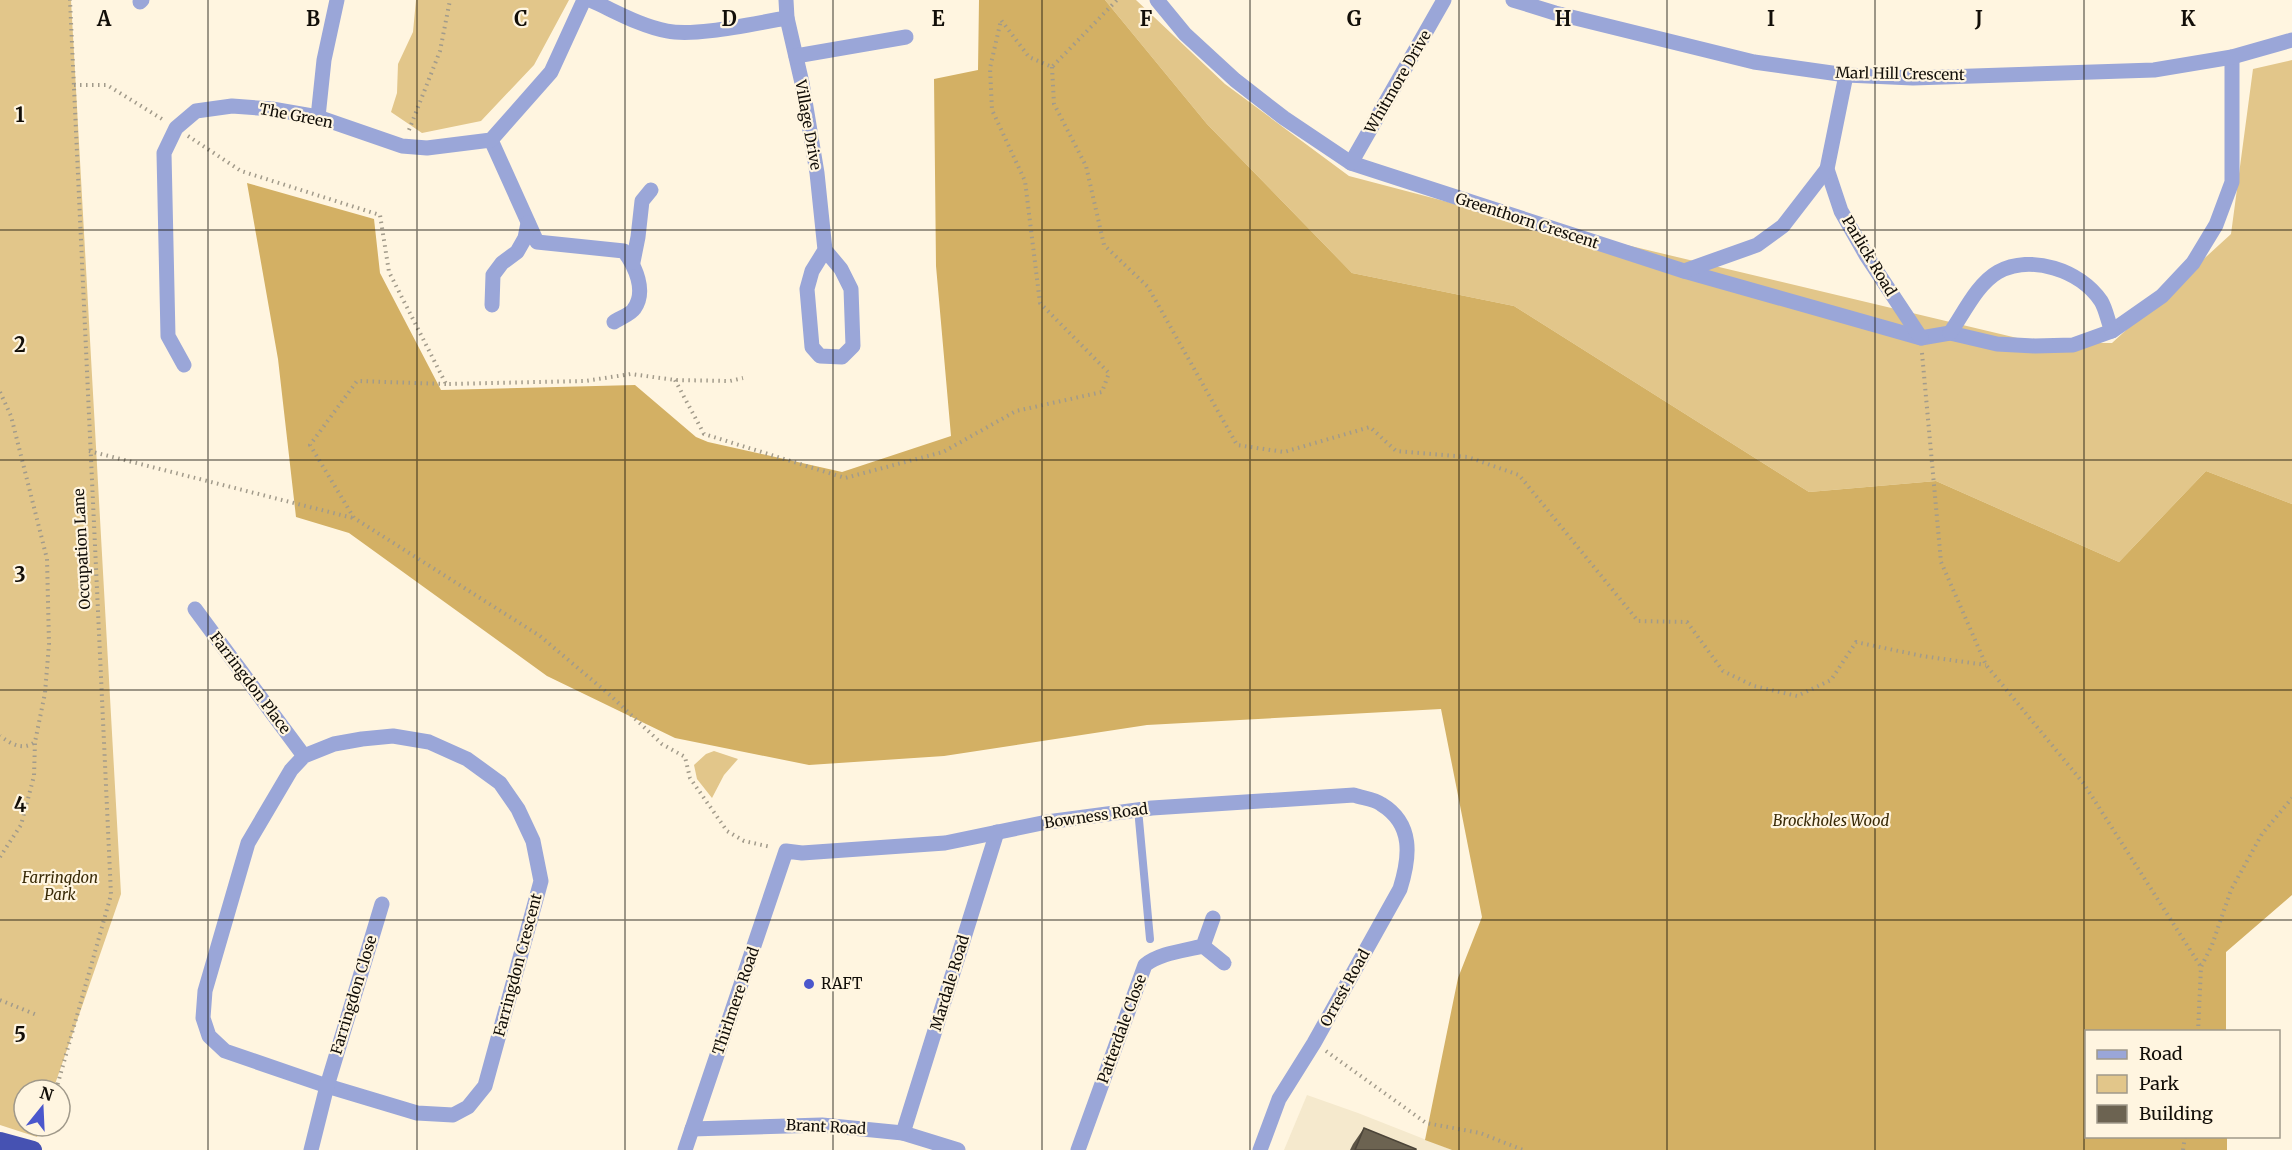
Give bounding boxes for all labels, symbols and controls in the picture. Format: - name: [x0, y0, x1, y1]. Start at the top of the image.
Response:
- text: A: [96, 6, 112, 31]
- text: B: [306, 6, 320, 31]
- text: C: [514, 6, 528, 31]
- text: D: [721, 6, 737, 31]
- text: E: [931, 6, 945, 31]
- text: F: [1140, 6, 1153, 31]
- text: G: [1347, 6, 1362, 31]
- text: H: [1555, 6, 1571, 31]
- text: I: [1767, 6, 1775, 31]
- text: J: [1974, 6, 1983, 31]
- text: K: [2181, 6, 2196, 31]
- street label: Whitmore Drive: [1360, 27, 1435, 138]
- street label: Marl Hill Crescent: [1835, 63, 1965, 84]
- street label: Village Drive: [791, 77, 826, 172]
- street label: The Green: [258, 99, 335, 132]
- text: 1: [15, 102, 25, 127]
- street label: Greenthorn Crescent: [1453, 188, 1601, 253]
- street label: Parlick Road: [1838, 212, 1901, 299]
- text: 2: [14, 332, 26, 357]
- street label: Occupation Lane: [69, 488, 94, 610]
- text: 3: [14, 562, 26, 587]
- street label: Farringdon Place: [206, 628, 295, 737]
- text: 4: [14, 792, 27, 817]
- street label: Bowness Road: [1043, 799, 1149, 832]
- park label: Brockholes Wood: [1773, 811, 1889, 830]
- park label: Farringdon Park: [21, 868, 98, 904]
- street label: Farringdon Crescent: [489, 891, 546, 1038]
- street label: Farringdon Close: [326, 933, 381, 1057]
- street label: Mardale Road: [926, 933, 973, 1033]
- street label: Thirlmere Road: [708, 944, 763, 1057]
- street label: Orrest Road: [1316, 946, 1374, 1030]
- street label: Patterdale Close: [1093, 972, 1150, 1086]
- place label: RAFT: [821, 974, 863, 993]
- marker: RAFT: [802, 977, 816, 991]
- text: 5: [14, 1022, 26, 1047]
- legend: [2085, 1030, 2280, 1138]
- text: Road: [2139, 1042, 2183, 1065]
- text: Park: [2139, 1072, 2180, 1095]
- north arrow: [12, 1078, 72, 1138]
- text: N: [38, 1082, 56, 1105]
- text: Building: [2139, 1102, 2213, 1125]
- street label: Brant Road: [786, 1115, 867, 1138]

